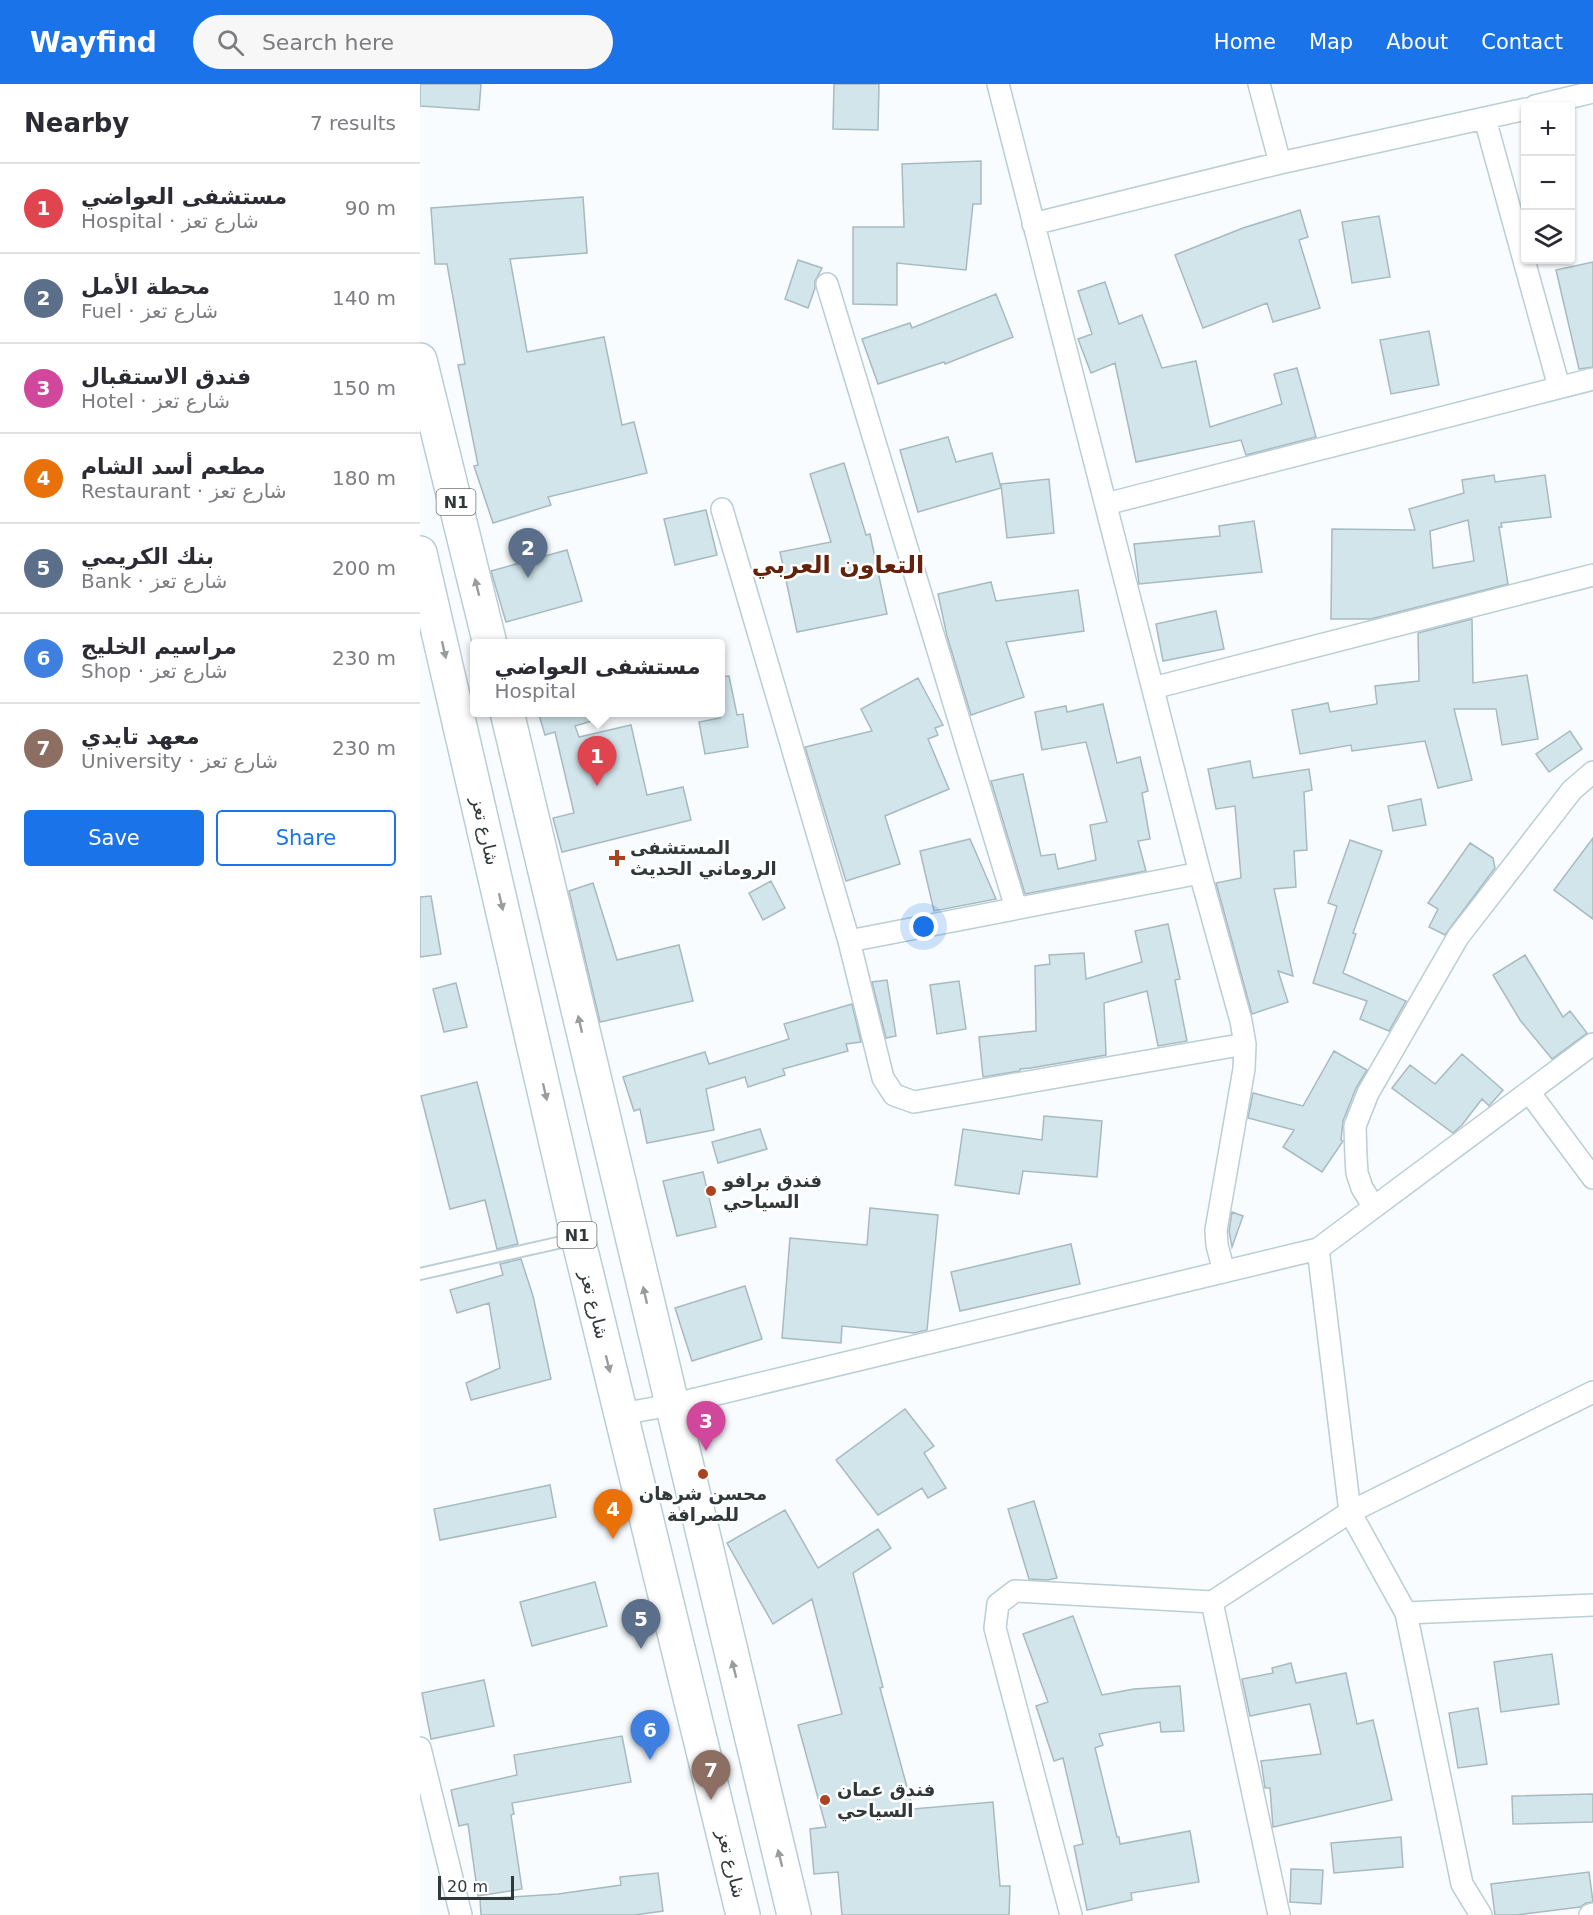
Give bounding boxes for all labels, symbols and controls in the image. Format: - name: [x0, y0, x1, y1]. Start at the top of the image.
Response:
- search box: [193, 15, 613, 69]
- text: Wayfind: [30, 26, 157, 59]
- icon: search: [214, 26, 247, 59]
- text: Search here: [262, 30, 394, 55]
- text: Home: [1214, 30, 1276, 54]
- text: Map: [1309, 30, 1353, 54]
- text: About: [1386, 30, 1448, 54]
- text: Contact: [1481, 30, 1563, 54]
- map controls: [1521, 102, 1575, 264]
- button: +: [1521, 102, 1575, 156]
- text: Nearby: [24, 108, 129, 138]
- text: 7 results: [310, 111, 396, 135]
- button: −: [1521, 156, 1575, 210]
- text: مستشفى العواضي: [81, 184, 287, 209]
- text: 1: [37, 196, 50, 220]
- text: 90 m: [345, 196, 396, 220]
- text: Hospital · شارع تعز: [81, 209, 259, 233]
- button: layers: [1521, 210, 1575, 264]
- text: محطة الأمل: [81, 274, 210, 299]
- text: 2: [37, 286, 50, 310]
- text: 140 m: [332, 286, 396, 310]
- text: Fuel · شارع تعز: [81, 299, 218, 323]
- text: فندق الاستقبال: [81, 364, 251, 389]
- text: 3: [37, 376, 50, 400]
- text: 150 m: [332, 376, 396, 400]
- text: Hotel · شارع تعز: [81, 389, 230, 413]
- text: مطعم أسد الشام: [81, 454, 266, 479]
- text: 4: [37, 466, 50, 490]
- text: 180 m: [332, 466, 396, 490]
- text: Restaurant · شارع تعز: [81, 479, 287, 503]
- road number: N1: [436, 489, 476, 515]
- pin: 2: [508, 528, 548, 578]
- text: بنك الكريمي: [81, 544, 214, 569]
- district label: التعاون العربي: [752, 551, 924, 579]
- text: 5: [37, 556, 50, 580]
- text: 200 m: [332, 556, 396, 580]
- text: Bank · شارع تعز: [81, 569, 227, 593]
- one-way arrow: [471, 577, 481, 596]
- text: مراسيم الخليج: [81, 634, 237, 659]
- popup: [470, 639, 725, 717]
- one-way arrow: [439, 641, 449, 660]
- text: 6: [37, 646, 50, 670]
- text: 230 m: [332, 646, 396, 670]
- text: مستشفى العواضي: [494, 654, 701, 679]
- text: Shop · شارع تعز: [81, 659, 227, 683]
- text: Hospital: [494, 679, 576, 703]
- text: معهد تايدي: [81, 724, 200, 749]
- text: 7: [37, 736, 50, 760]
- text: 230 m: [332, 736, 396, 760]
- pin: 1: [578, 736, 616, 786]
- text: University · شارع تعز: [81, 749, 278, 773]
- street label: شارع تعز: [466, 794, 504, 867]
- button: Save: [24, 810, 204, 866]
- button: Share: [216, 810, 396, 866]
- place label: المستشفى الروماني الحديث: [630, 837, 777, 880]
- marker: المستشفى الروماني الحديث: [608, 849, 626, 867]
- one-way arrow: [497, 893, 506, 912]
- your location: [909, 912, 938, 941]
- one-way arrow: [575, 1014, 585, 1033]
- one-way arrow: [540, 1083, 550, 1101]
- place label: فندق برافو السياحي: [722, 1170, 822, 1213]
- marker: فندق برافو السياحي: [704, 1184, 718, 1198]
- road number: N1: [558, 1222, 596, 1248]
- street label: شارع تعز: [575, 1268, 613, 1341]
- one-way arrow: [639, 1286, 649, 1304]
- one-way arrow: [604, 1354, 614, 1373]
- pin: 3: [686, 1402, 726, 1451]
- marker: محسن شرهان للصرافة: [696, 1467, 710, 1481]
- place label: محسن شرهان للصرافة: [639, 1483, 767, 1526]
- pin: 4: [594, 1490, 632, 1539]
- pin: 5: [622, 1600, 660, 1649]
- one-way arrow: [729, 1659, 739, 1678]
- pin: 6: [630, 1710, 670, 1760]
- pin: 7: [692, 1750, 730, 1800]
- place label: فندق عمان السياحي: [837, 1779, 935, 1822]
- marker: فندق عمان السياحي: [818, 1793, 832, 1807]
- street label: شارع تعز: [712, 1827, 750, 1900]
- one-way arrow: [775, 1848, 784, 1867]
- scale bar: [438, 1873, 514, 1900]
- text: 20 m: [447, 1877, 488, 1896]

